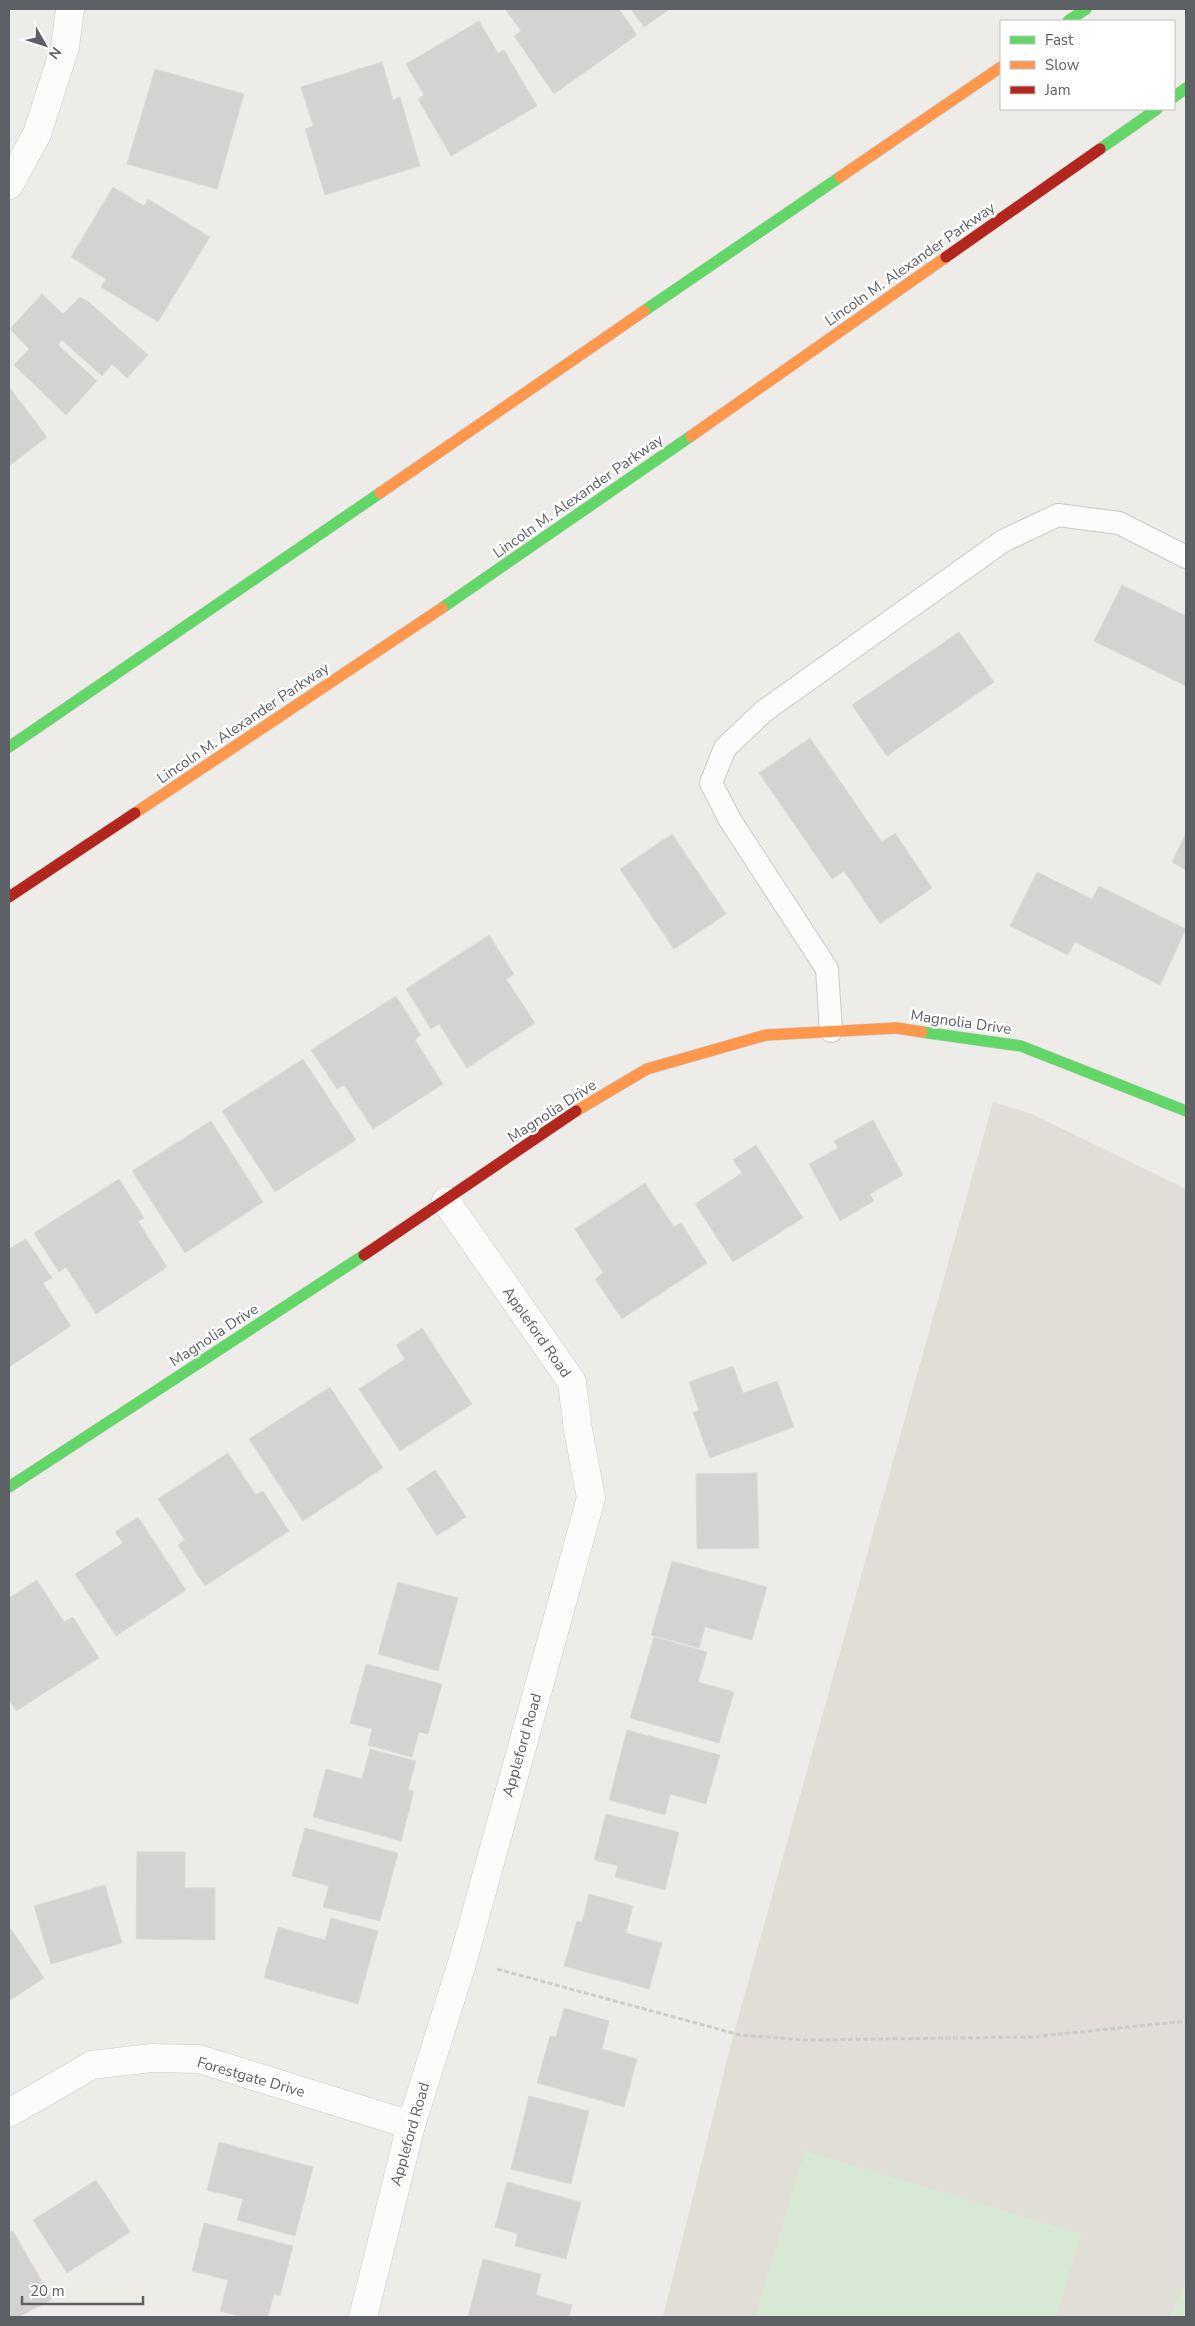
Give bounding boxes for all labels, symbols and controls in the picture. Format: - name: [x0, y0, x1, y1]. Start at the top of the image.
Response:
- north arrow: [20, 20, 70, 70]
- legend: [1000, 20, 1175, 110]
- text: Fast: [1045, 30, 1074, 50]
- text: N: [44, 43, 65, 63]
- text: Slow: [1045, 55, 1080, 75]
- text: Jam: [1044, 80, 1071, 100]
- street label: Lincoln M. Alexander Parkway: [821, 197, 999, 331]
- street label: Lincoln M. Alexander Parkway: [489, 429, 667, 563]
- street label: Lincoln M. Alexander Parkway: [153, 658, 333, 788]
- street label: Magnolia Drive: [909, 1005, 1013, 1039]
- street label: Magnolia Drive: [504, 1075, 600, 1147]
- street label: Appleford Road: [498, 1283, 576, 1381]
- street label: Magnolia Drive: [166, 1299, 262, 1371]
- street label: Appleford Road: [498, 1691, 546, 1799]
- street label: Forestgate Drive: [195, 2052, 307, 2102]
- street label: Appleford Road: [386, 2080, 434, 2188]
- scale bar: [22, 2274, 144, 2306]
- text: 20 m: [30, 2281, 65, 2301]

